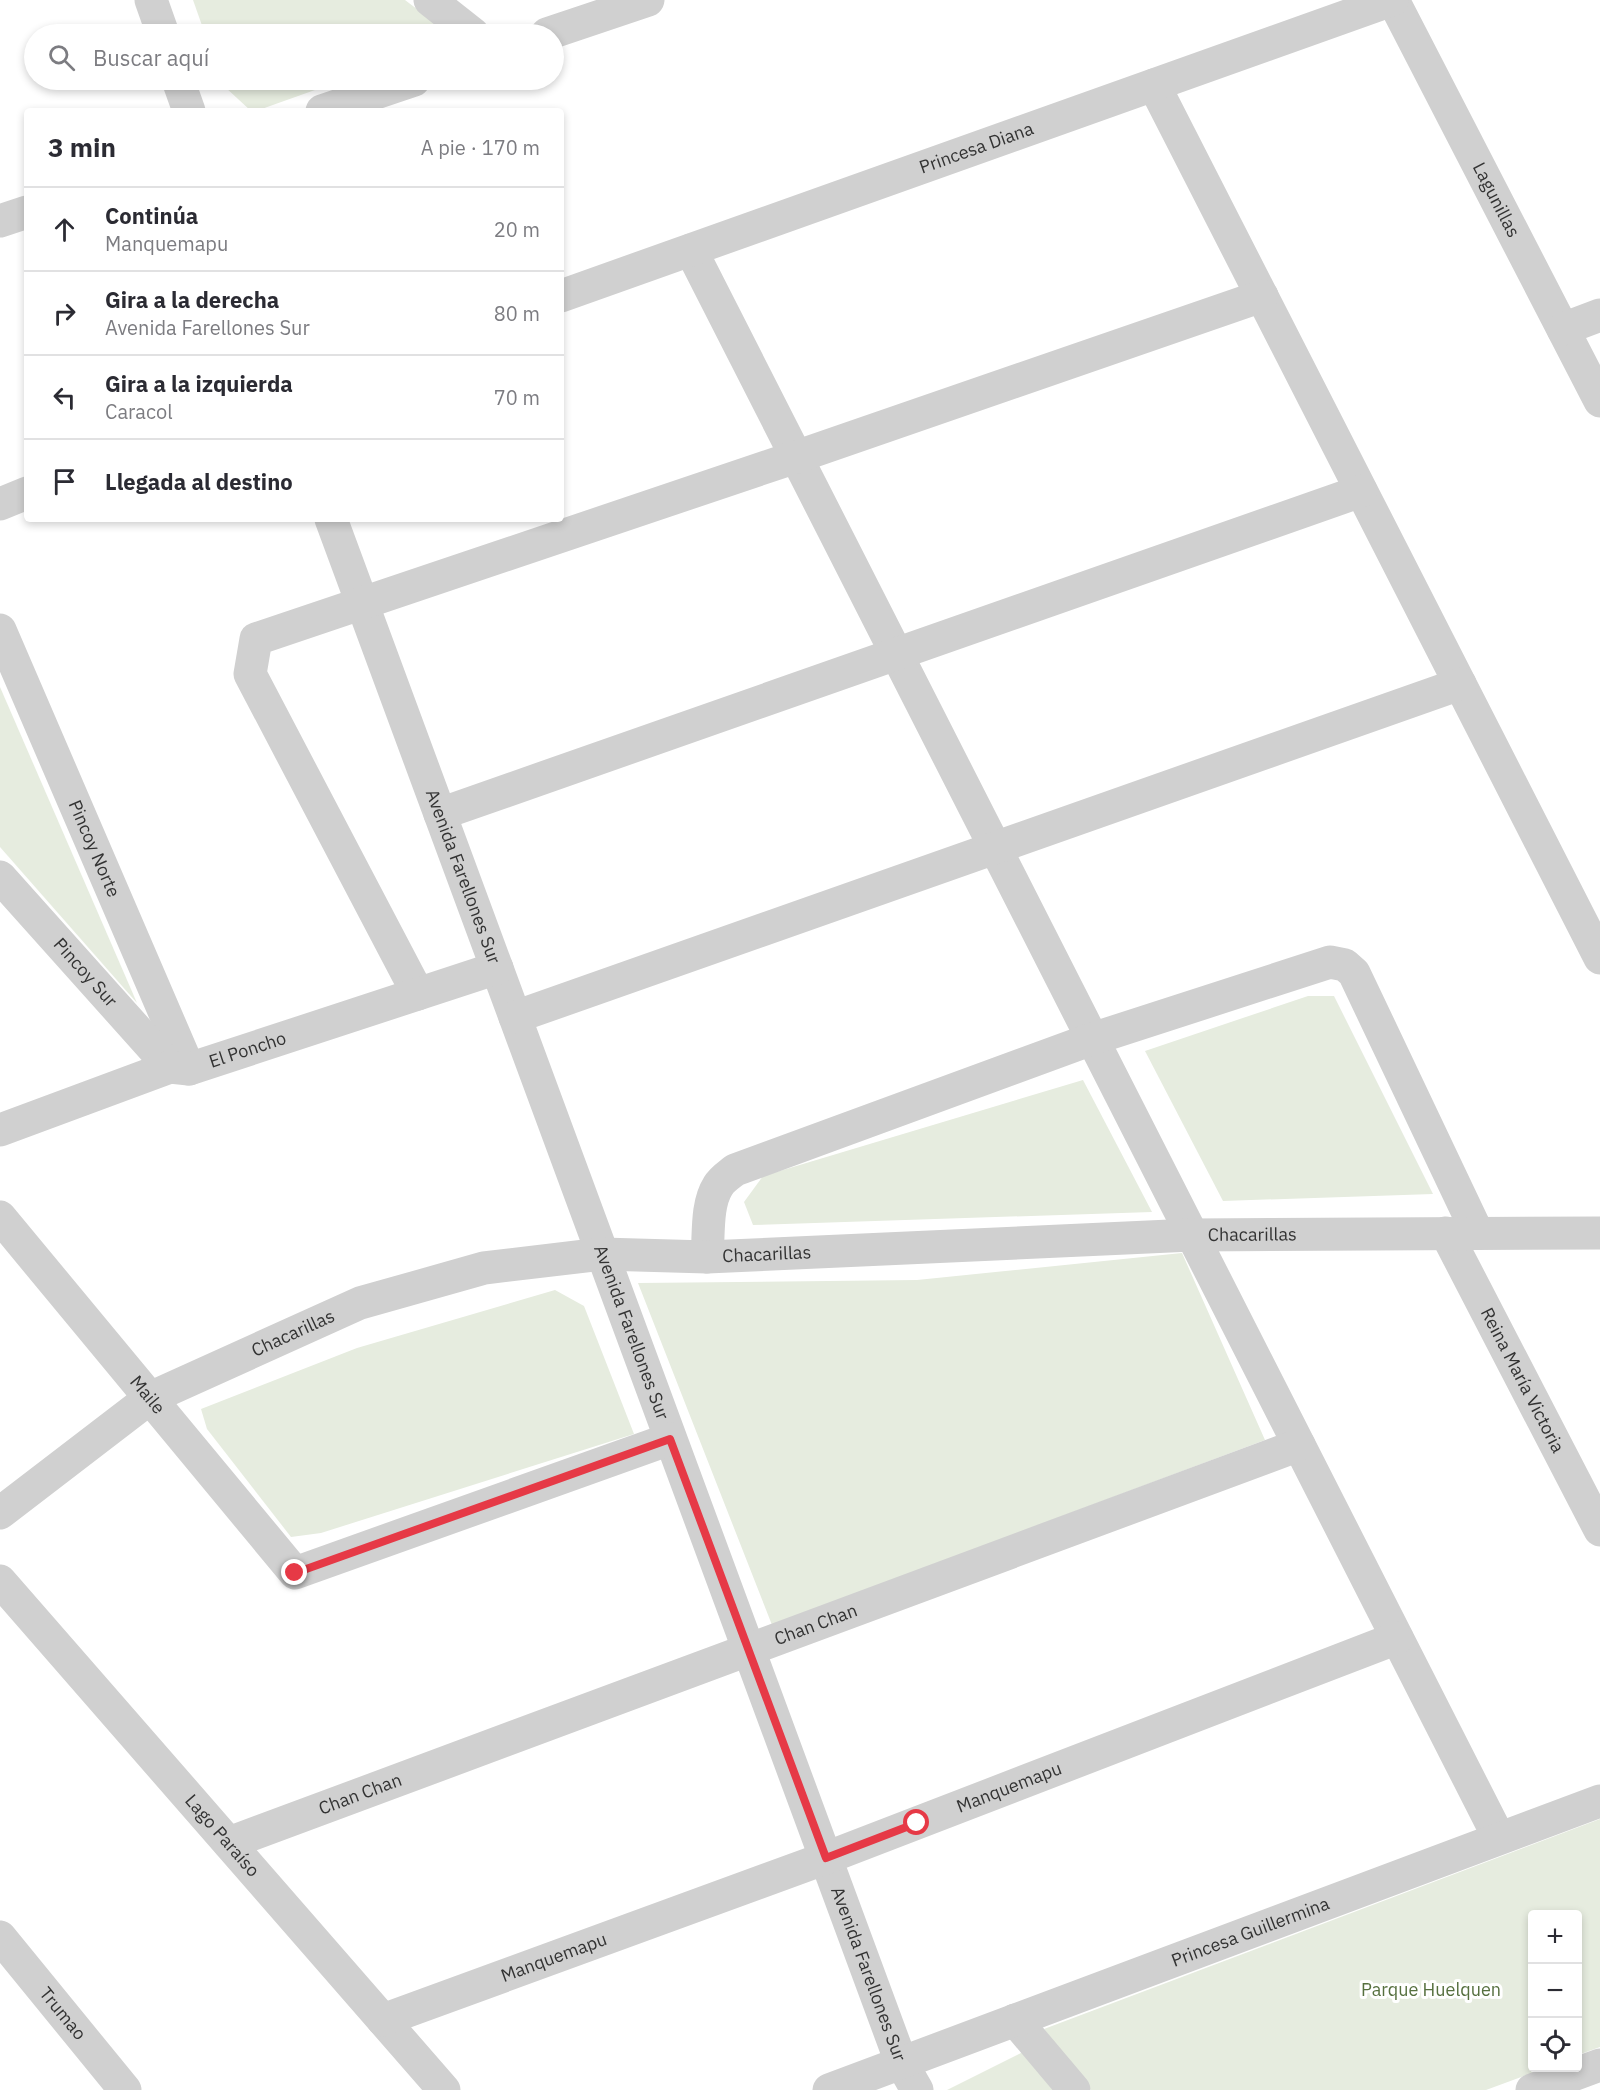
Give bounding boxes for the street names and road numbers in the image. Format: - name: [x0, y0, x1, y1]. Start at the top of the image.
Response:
- street label: Princesa Diana: [916, 117, 1037, 178]
- street label: Lagunillas: [1468, 158, 1525, 241]
- street label: Avenida Farellones Sur: [421, 786, 506, 967]
- street label: Pincoy Norte: [64, 796, 126, 901]
- street label: Pincoy Sur: [49, 933, 123, 1012]
- street label: El Poncho: [206, 1026, 289, 1073]
- street label: Chacarillas: [1208, 1222, 1297, 1246]
- street label: Chacarillas: [722, 1240, 812, 1267]
- street label: Avenida Farellones Sur: [589, 1242, 675, 1423]
- street label: Chacarillas: [248, 1304, 338, 1362]
- street label: Reina María Victoria: [1476, 1304, 1570, 1457]
- street label: Maile: [125, 1370, 171, 1419]
- street label: Chan Chan: [771, 1598, 860, 1650]
- street label: Manquemapu: [953, 1756, 1065, 1818]
- street label: Chan Chan: [315, 1768, 405, 1820]
- street label: Lago Paraíso: [180, 1789, 265, 1881]
- street label: Avenida Farellones Sur: [826, 1883, 912, 2065]
- street label: Princesa Guillermina: [1168, 1891, 1333, 1972]
- street label: Manquemapu: [498, 1927, 610, 1987]
- street label: Trumao: [35, 1982, 91, 2045]

